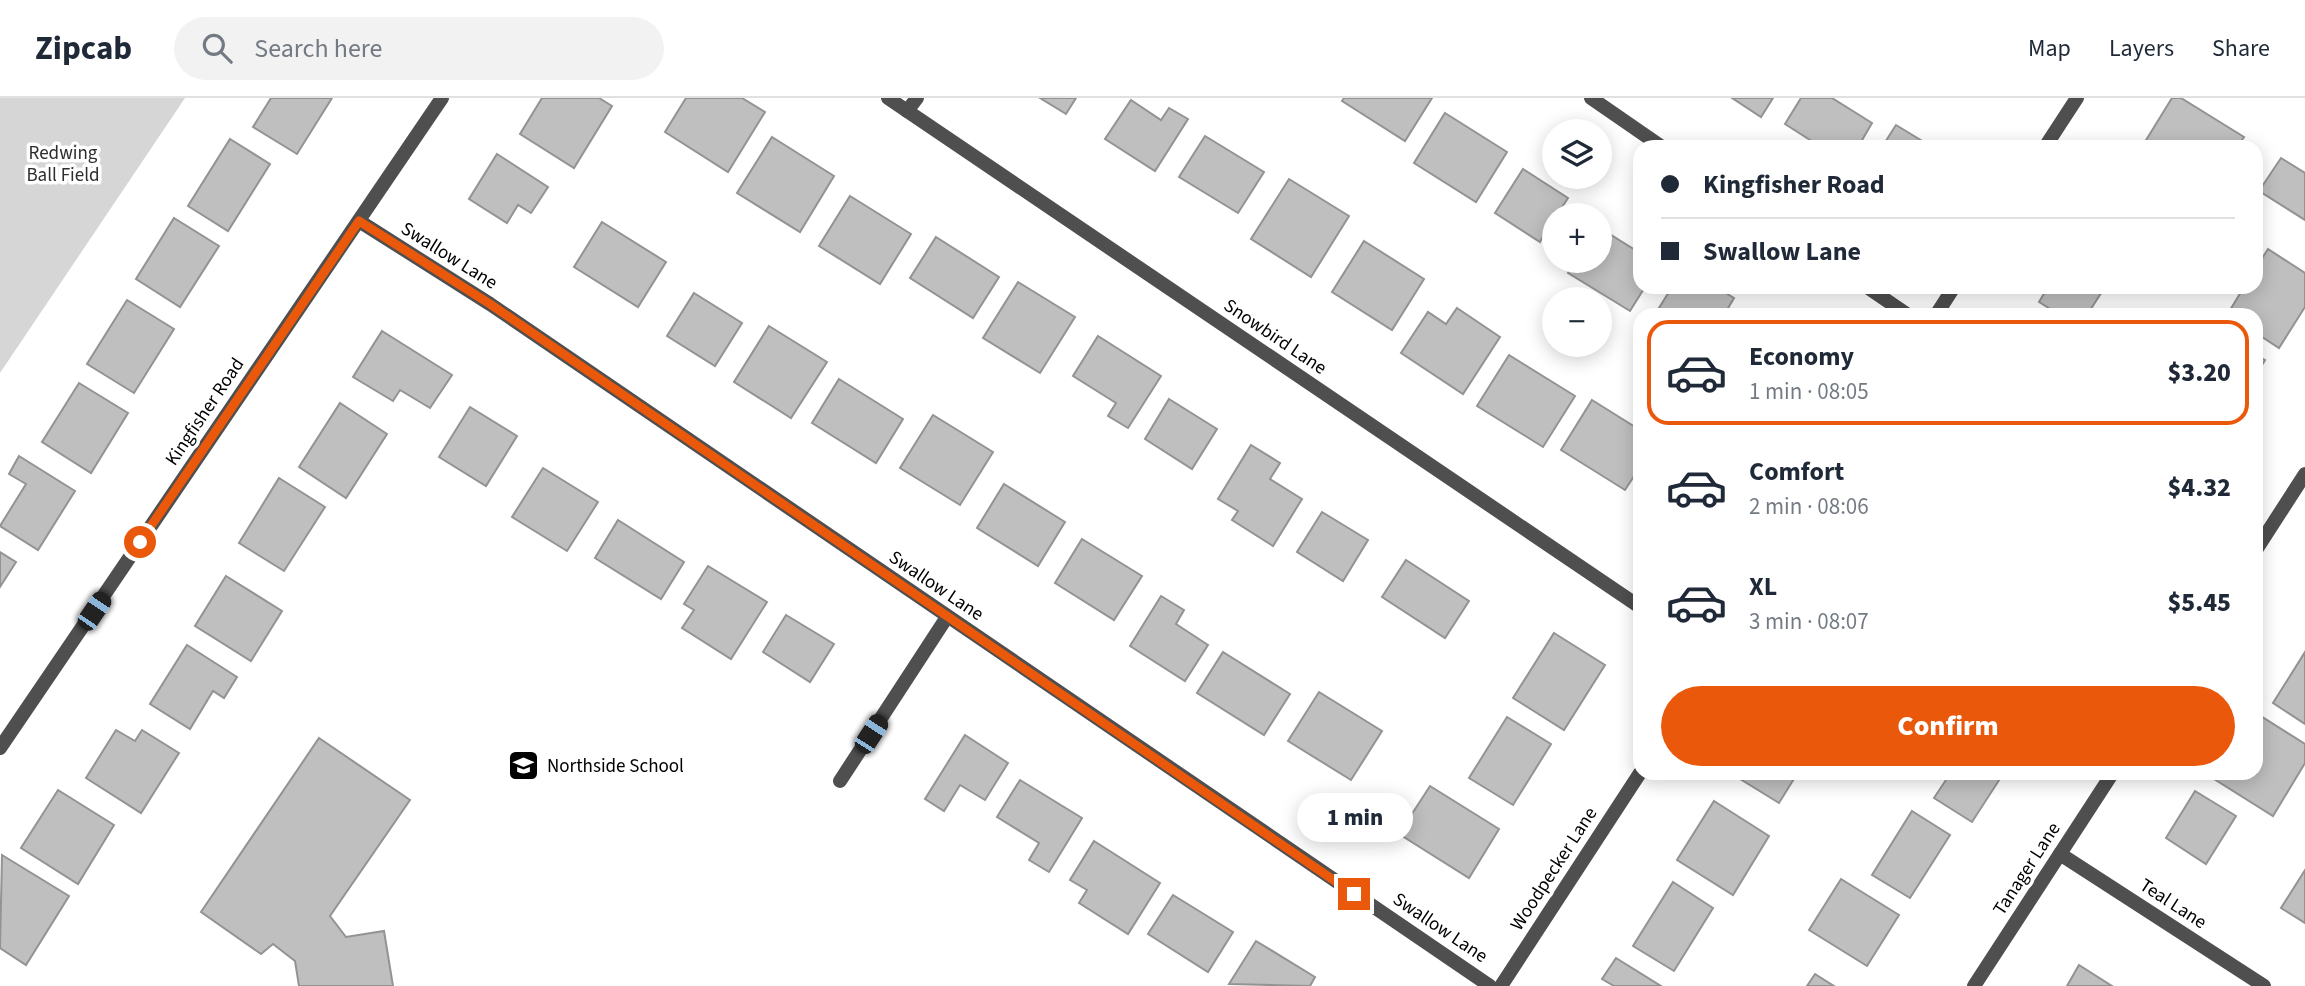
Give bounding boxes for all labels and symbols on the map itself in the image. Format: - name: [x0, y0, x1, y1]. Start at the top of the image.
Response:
- park label: Redwing Ball Field: [26, 140, 100, 189]
- street label: Swallow Lane: [396, 216, 502, 296]
- street label: Snowbird Lane: [1218, 293, 1332, 381]
- street label: Kingfisher Road: [159, 353, 251, 471]
- route start: [124, 526, 156, 558]
- street label: Swallow Lane: [883, 544, 989, 628]
- car: [74, 588, 115, 634]
- car: [851, 711, 892, 757]
- school or university icon: Northside School: [507, 749, 541, 783]
- place label: Northside School: [547, 753, 684, 780]
- callout: 1 min: [1296, 792, 1412, 842]
- street label: Woodpecker Lane: [1504, 802, 1604, 936]
- street label: Tanager Lane: [1987, 817, 2067, 921]
- street label: Teal Lane: [2134, 872, 2212, 936]
- route end: [1338, 878, 1370, 910]
- street label: Swallow Lane: [1387, 886, 1493, 970]

